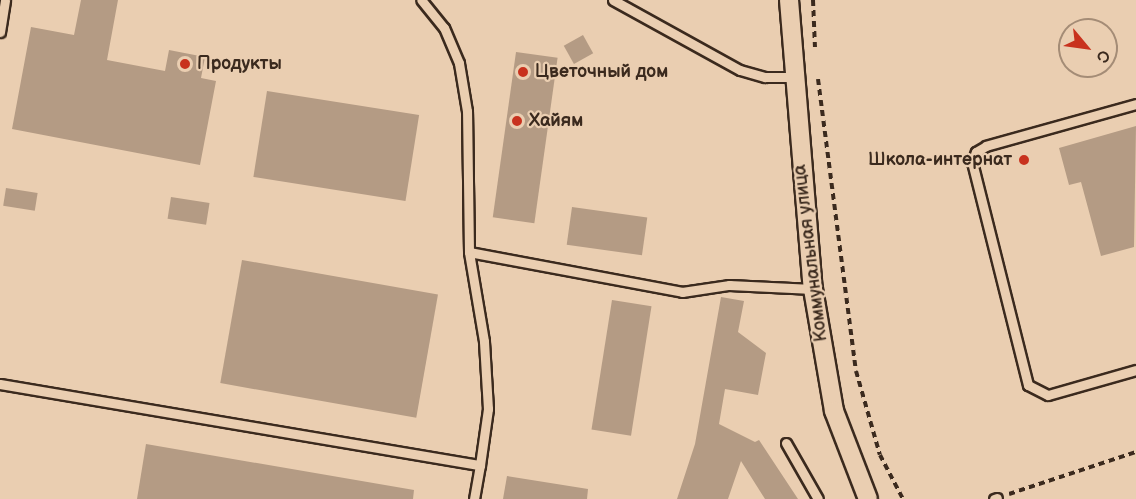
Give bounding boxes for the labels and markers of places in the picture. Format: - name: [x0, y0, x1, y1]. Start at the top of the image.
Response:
- place label: Продукты: [197, 53, 282, 75]
- marker: Продукты: [178, 57, 192, 71]
- place label: Цветочный дом: [535, 61, 668, 83]
- marker: Цветочный дом: [516, 65, 530, 79]
- place label: Хайям: [529, 110, 583, 132]
- marker: Хайям: [510, 114, 524, 128]
- place label: Школа-интернат: [868, 149, 1012, 171]
- marker: Школа-интернат: [1017, 153, 1031, 167]

